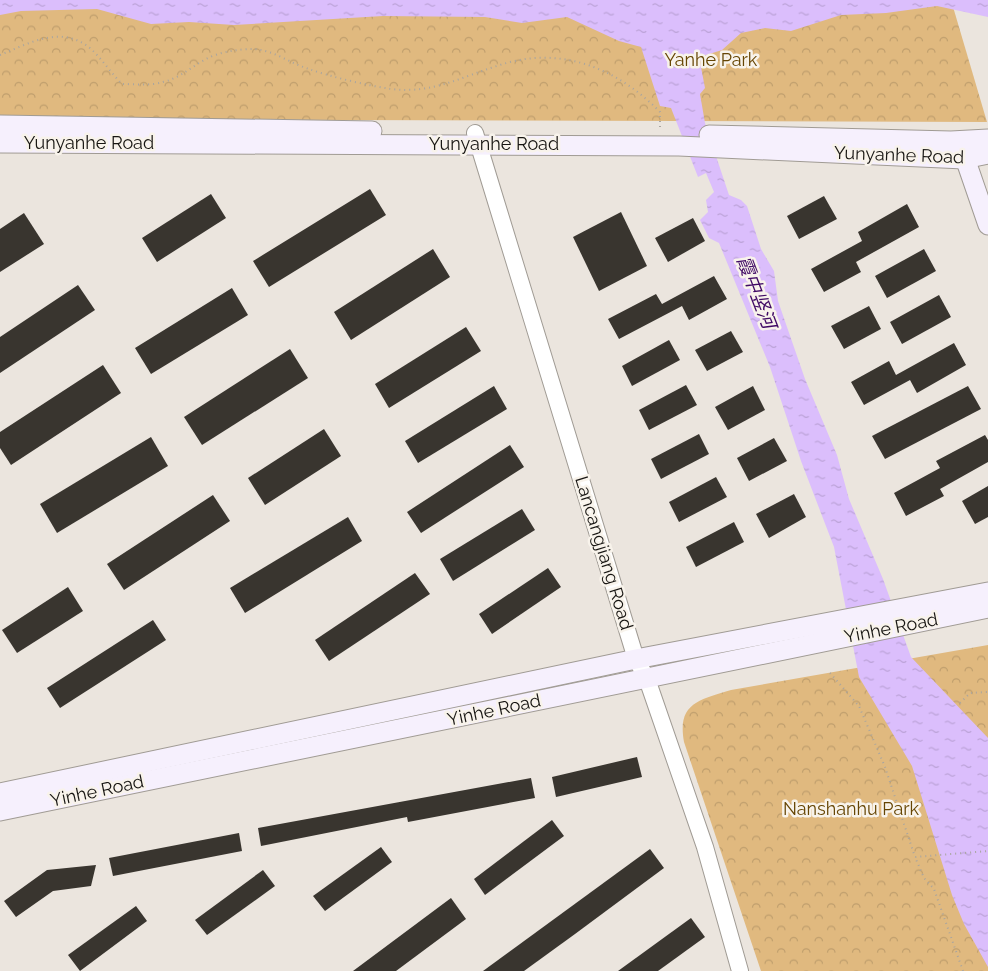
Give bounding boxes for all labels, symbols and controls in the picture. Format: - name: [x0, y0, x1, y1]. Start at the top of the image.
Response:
- park label: Yanhe Park: [665, 49, 758, 70]
- street label: Yunyanhe Road: [24, 132, 154, 153]
- street label: Yunyanhe Road: [429, 133, 559, 154]
- street label: Yunyanhe Road: [834, 142, 964, 167]
- water label: 霞中竖河: [733, 253, 782, 335]
- street label: Lancangjiang Road: [571, 473, 638, 632]
- street label: Yinhe Road: [842, 608, 940, 647]
- street label: Yinhe Road: [445, 689, 543, 730]
- street label: Yinhe Road: [48, 770, 146, 811]
- park label: Nanshanhu Park: [783, 798, 920, 819]

